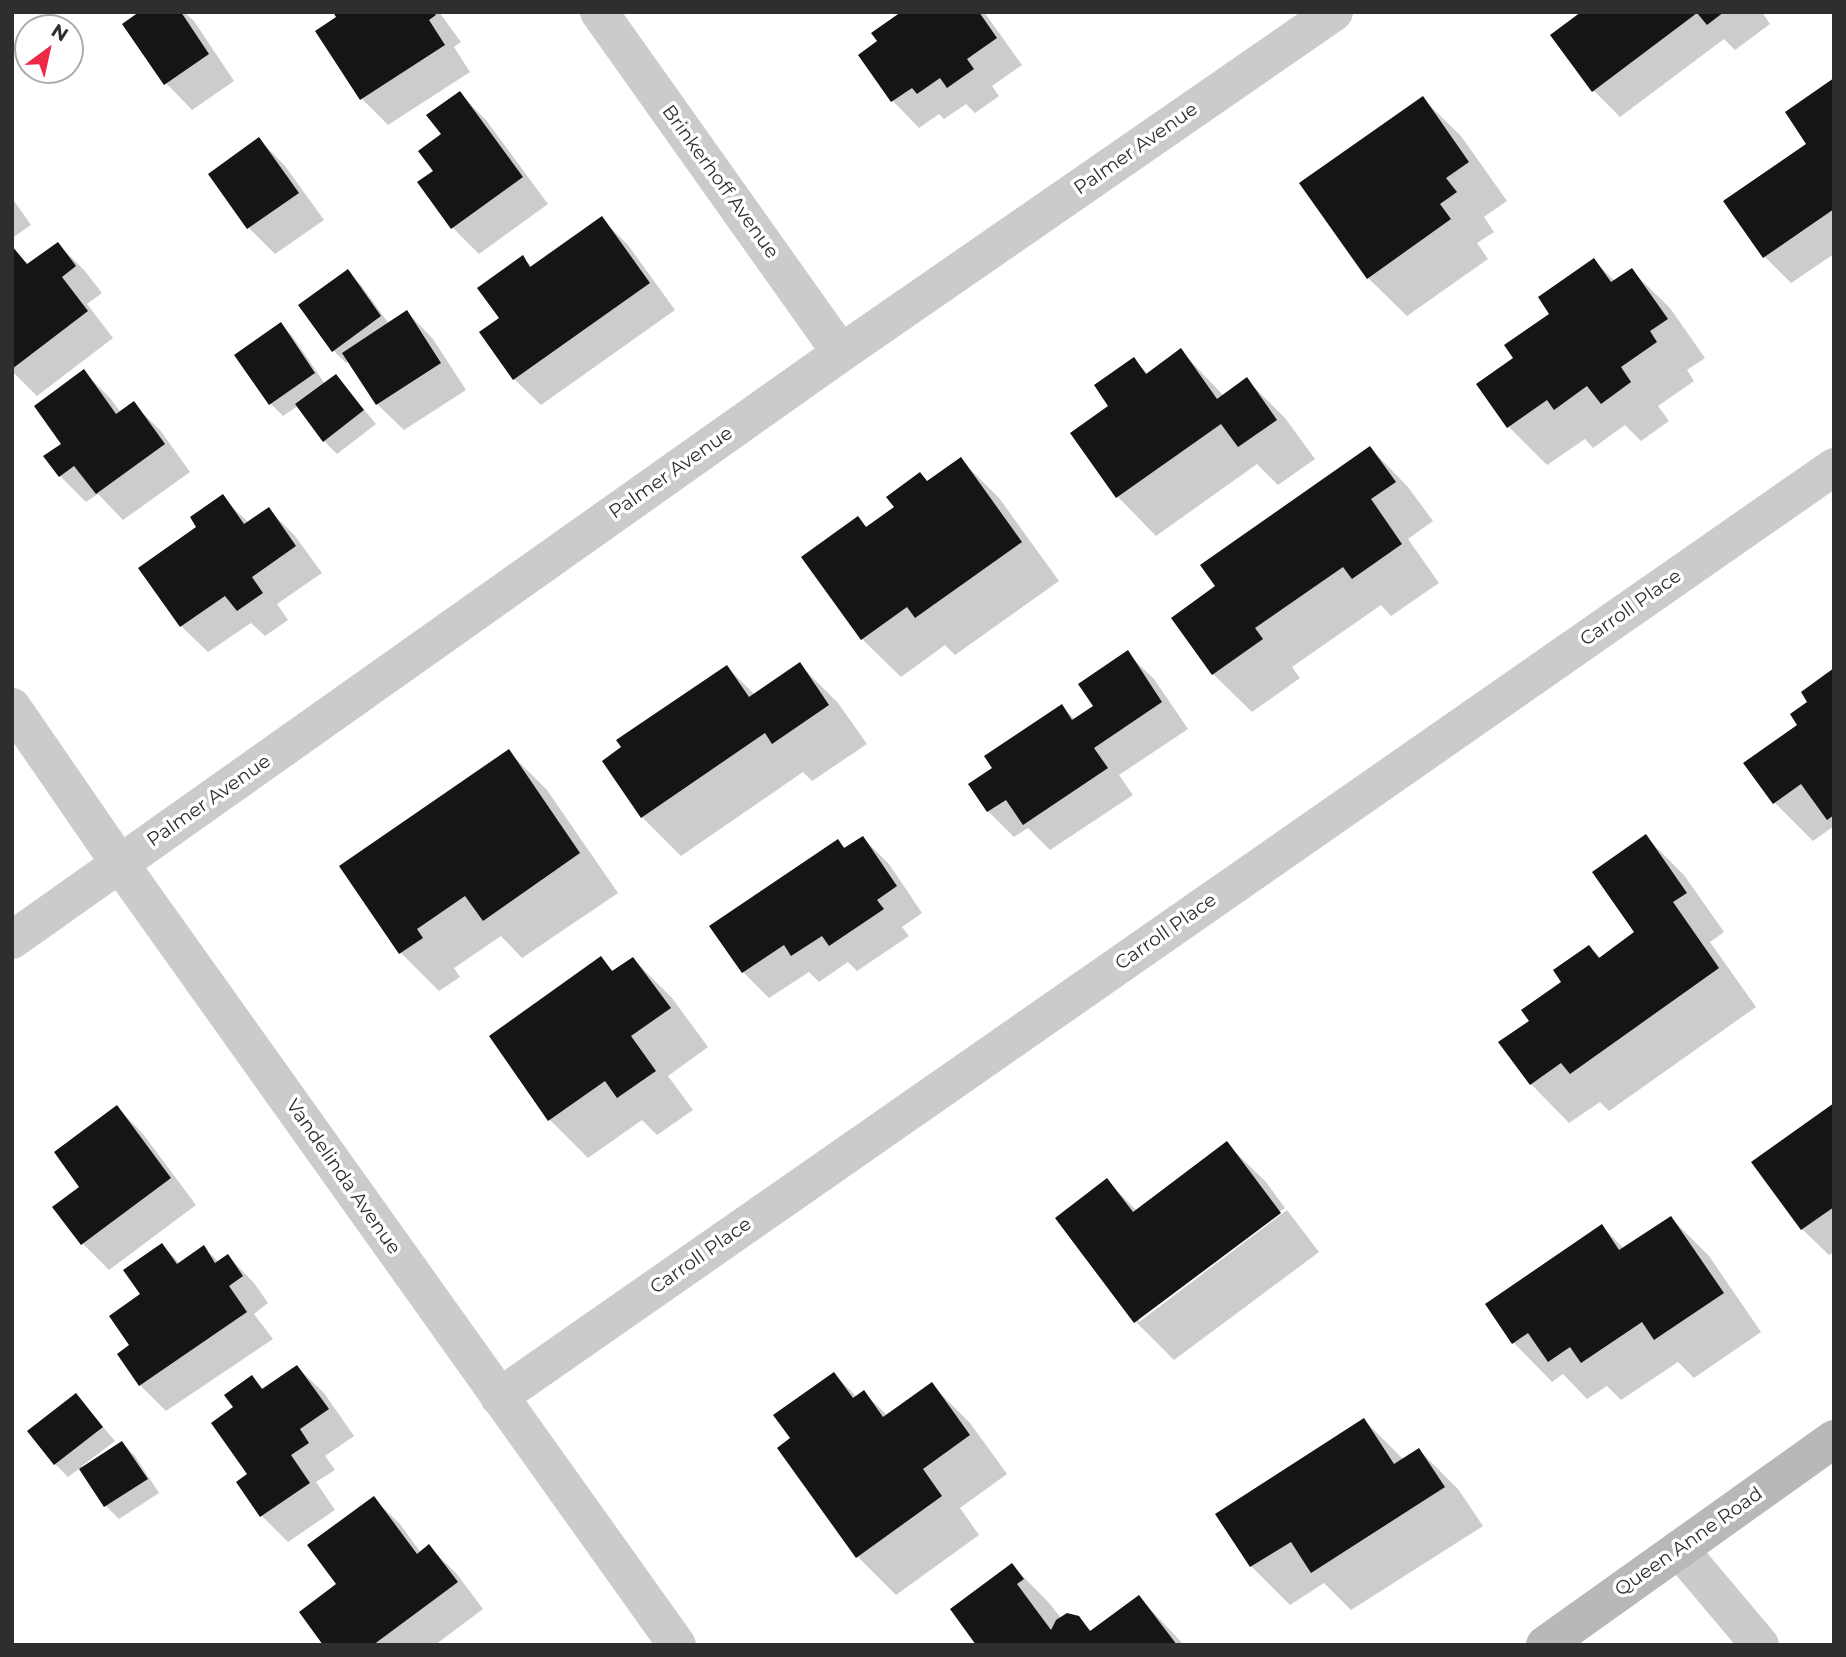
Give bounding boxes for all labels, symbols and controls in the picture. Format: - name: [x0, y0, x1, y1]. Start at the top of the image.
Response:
- north arrow: [14, 14, 84, 84]
- text: N: [47, 19, 72, 46]
- street label: Palmer Avenue: [1070, 98, 1202, 200]
- street label: Brinkerhoff Avenue: [657, 101, 783, 263]
- street label: Palmer Avenue: [605, 422, 737, 524]
- street label: Carroll Place: [1576, 565, 1686, 651]
- street label: Palmer Avenue: [143, 750, 275, 852]
- street label: Carroll Place: [1111, 889, 1221, 975]
- street label: Vandelinda Avenue: [281, 1095, 405, 1259]
- street label: Carroll Place: [646, 1213, 756, 1299]
- street label: Queen Anne Road: [1611, 1482, 1767, 1602]

